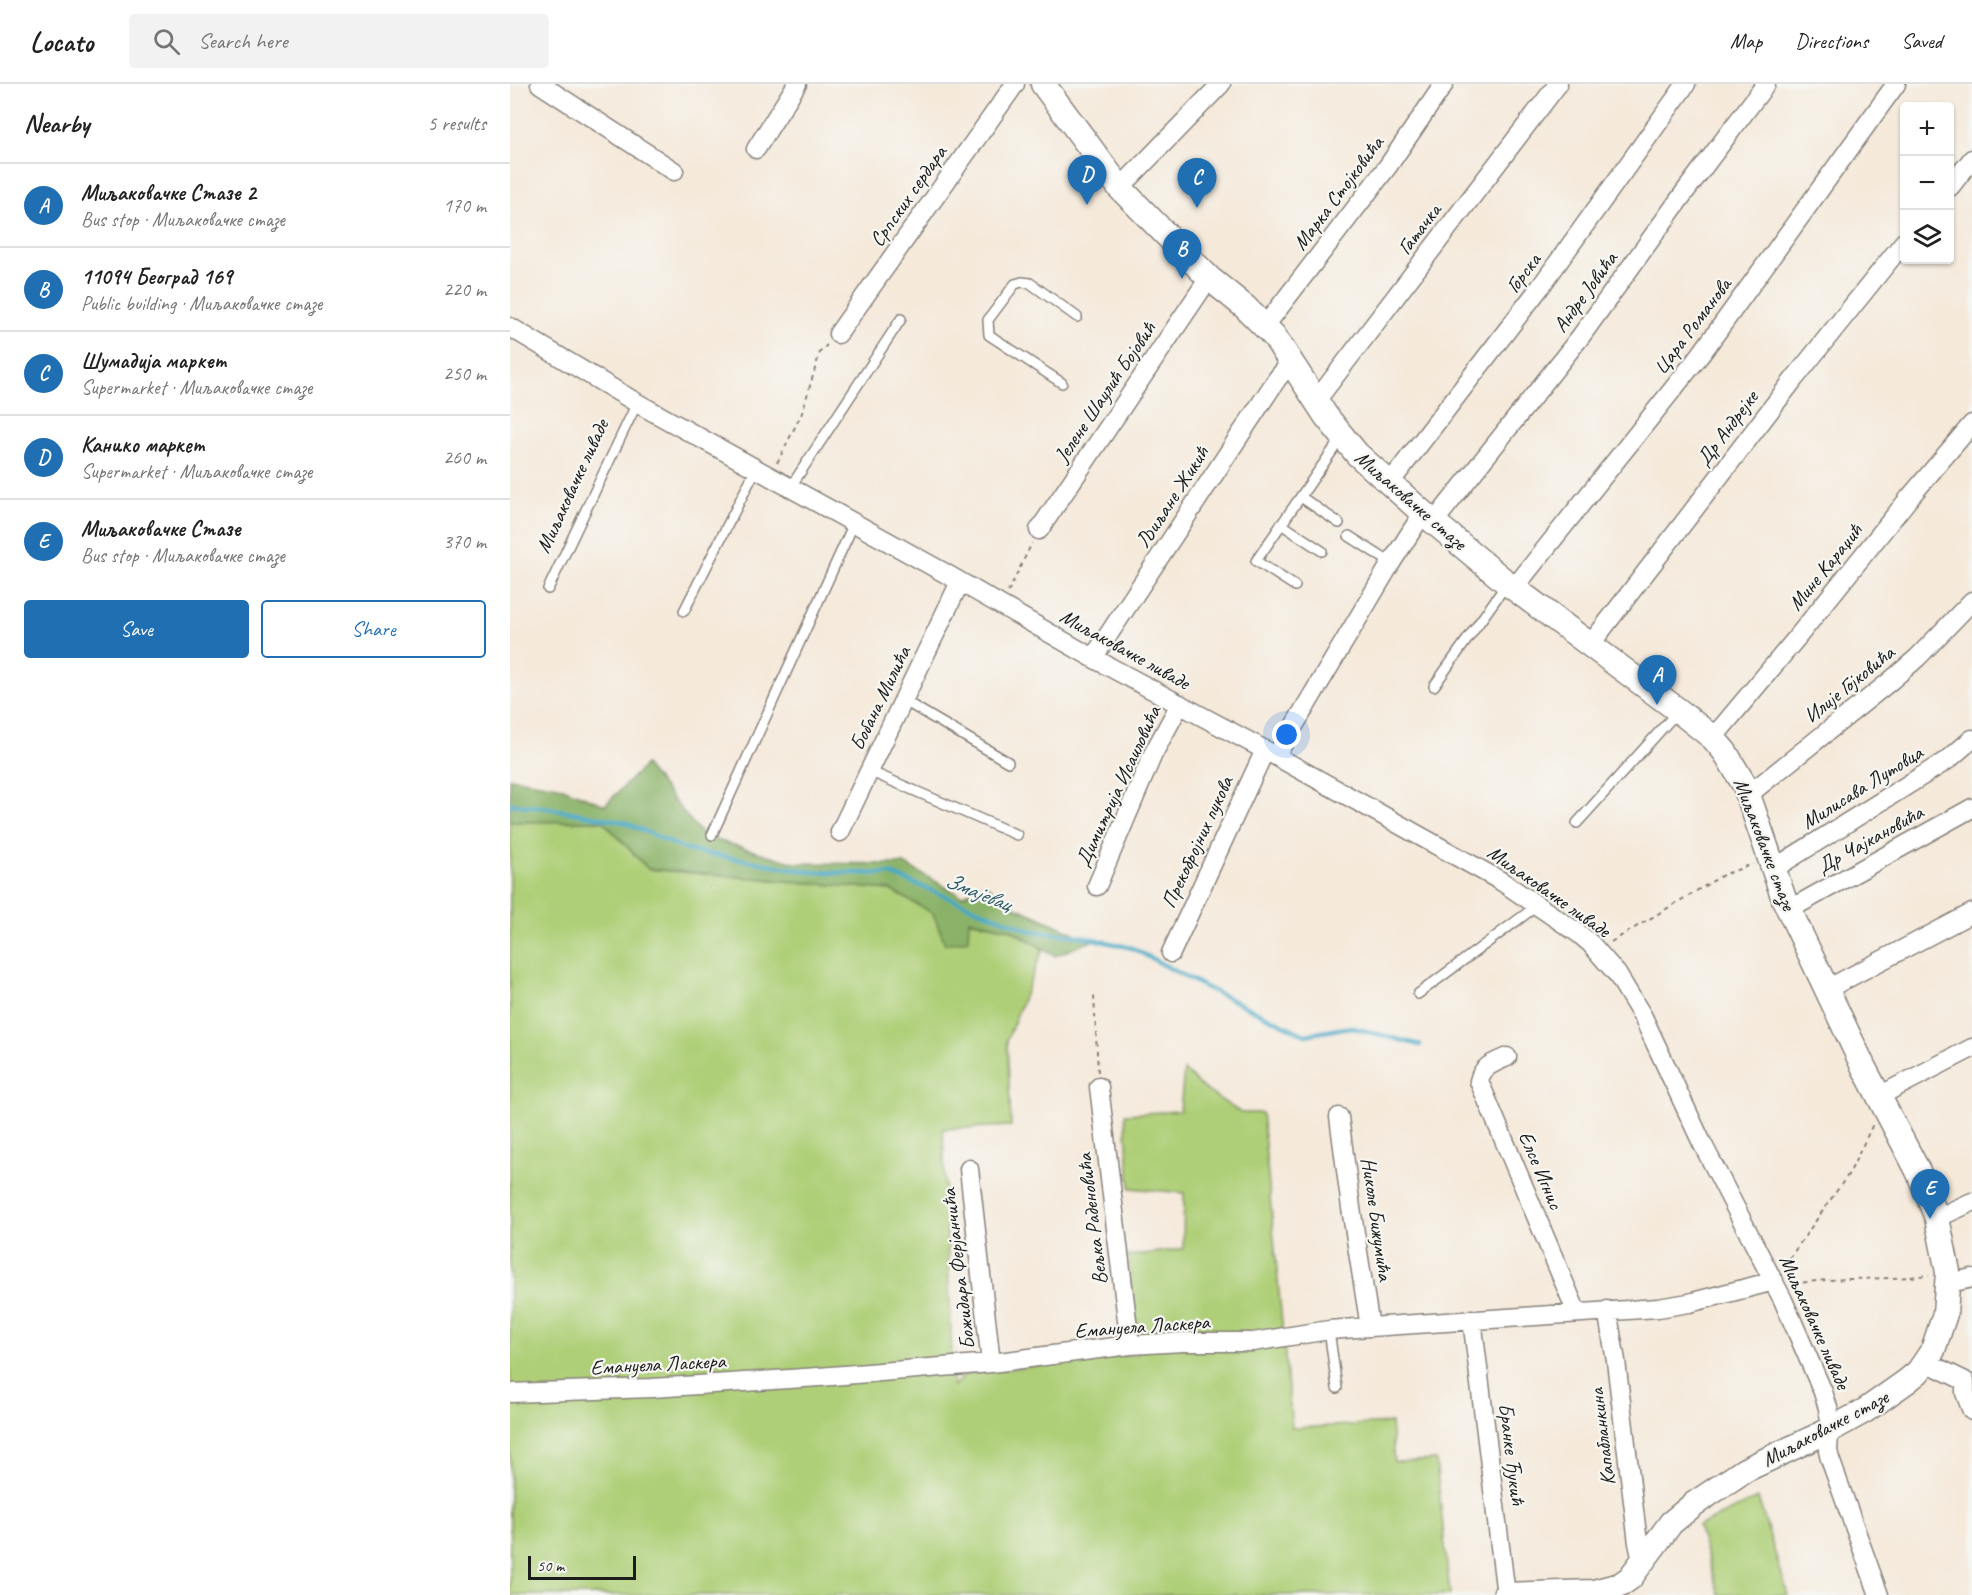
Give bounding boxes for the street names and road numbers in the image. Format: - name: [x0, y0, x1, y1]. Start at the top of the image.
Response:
- street label: Марка Стојковића: [1287, 130, 1390, 255]
- street label: Српских сердара: [864, 139, 953, 252]
- street label: Гатачка: [1391, 196, 1448, 260]
- street label: Андре Јовића: [1547, 245, 1624, 337]
- street label: Горска: [1500, 247, 1547, 298]
- street label: Цара Романова: [1647, 271, 1738, 379]
- street label: Јелене Шаулић Бојовић: [1048, 316, 1162, 468]
- street label: Др Андрејке: [1690, 383, 1765, 471]
- street label: Миљаковачке ливаде: [530, 413, 615, 557]
- street label: Љиљане Жикић: [1129, 440, 1215, 553]
- street label: Миљаковачке стазе: [1349, 444, 1473, 557]
- street label: Мине Караџић: [1782, 518, 1868, 616]
- street label: Миљаковачке ливаде: [1056, 603, 1196, 696]
- street label: Илије Гојковића: [1798, 638, 1901, 728]
- street label: Бобана Милића: [844, 640, 917, 754]
- street label: Димитрија Исаиловића: [1069, 700, 1167, 870]
- street label: Милисава Лутовца: [1796, 738, 1929, 835]
- street label: Прекобројних пукова: [1155, 770, 1240, 912]
- street label: Миљаковачке стазе: [1727, 774, 1803, 915]
- street label: Др Чајкановића: [1812, 798, 1929, 879]
- street label: Миљаковачке ливаде: [1482, 839, 1617, 944]
- street label: Елсе Игнис: [1513, 1127, 1570, 1214]
- street label: Вељка Раденовића: [1071, 1150, 1113, 1286]
- street label: Николе Бижумића: [1355, 1156, 1399, 1284]
- street label: Божидара Ферјанчића: [935, 1185, 981, 1351]
- street label: Миљаковачке ливаде: [1774, 1251, 1857, 1395]
- street label: Емануела Ласкера: [1074, 1308, 1212, 1344]
- street label: Емануела Ласкера: [590, 1347, 728, 1381]
- street label: Миљаковачке стазе: [1757, 1383, 1894, 1473]
- street label: Капабланкина: [1583, 1385, 1621, 1487]
- street label: Бранке Ђукић: [1492, 1402, 1531, 1507]

